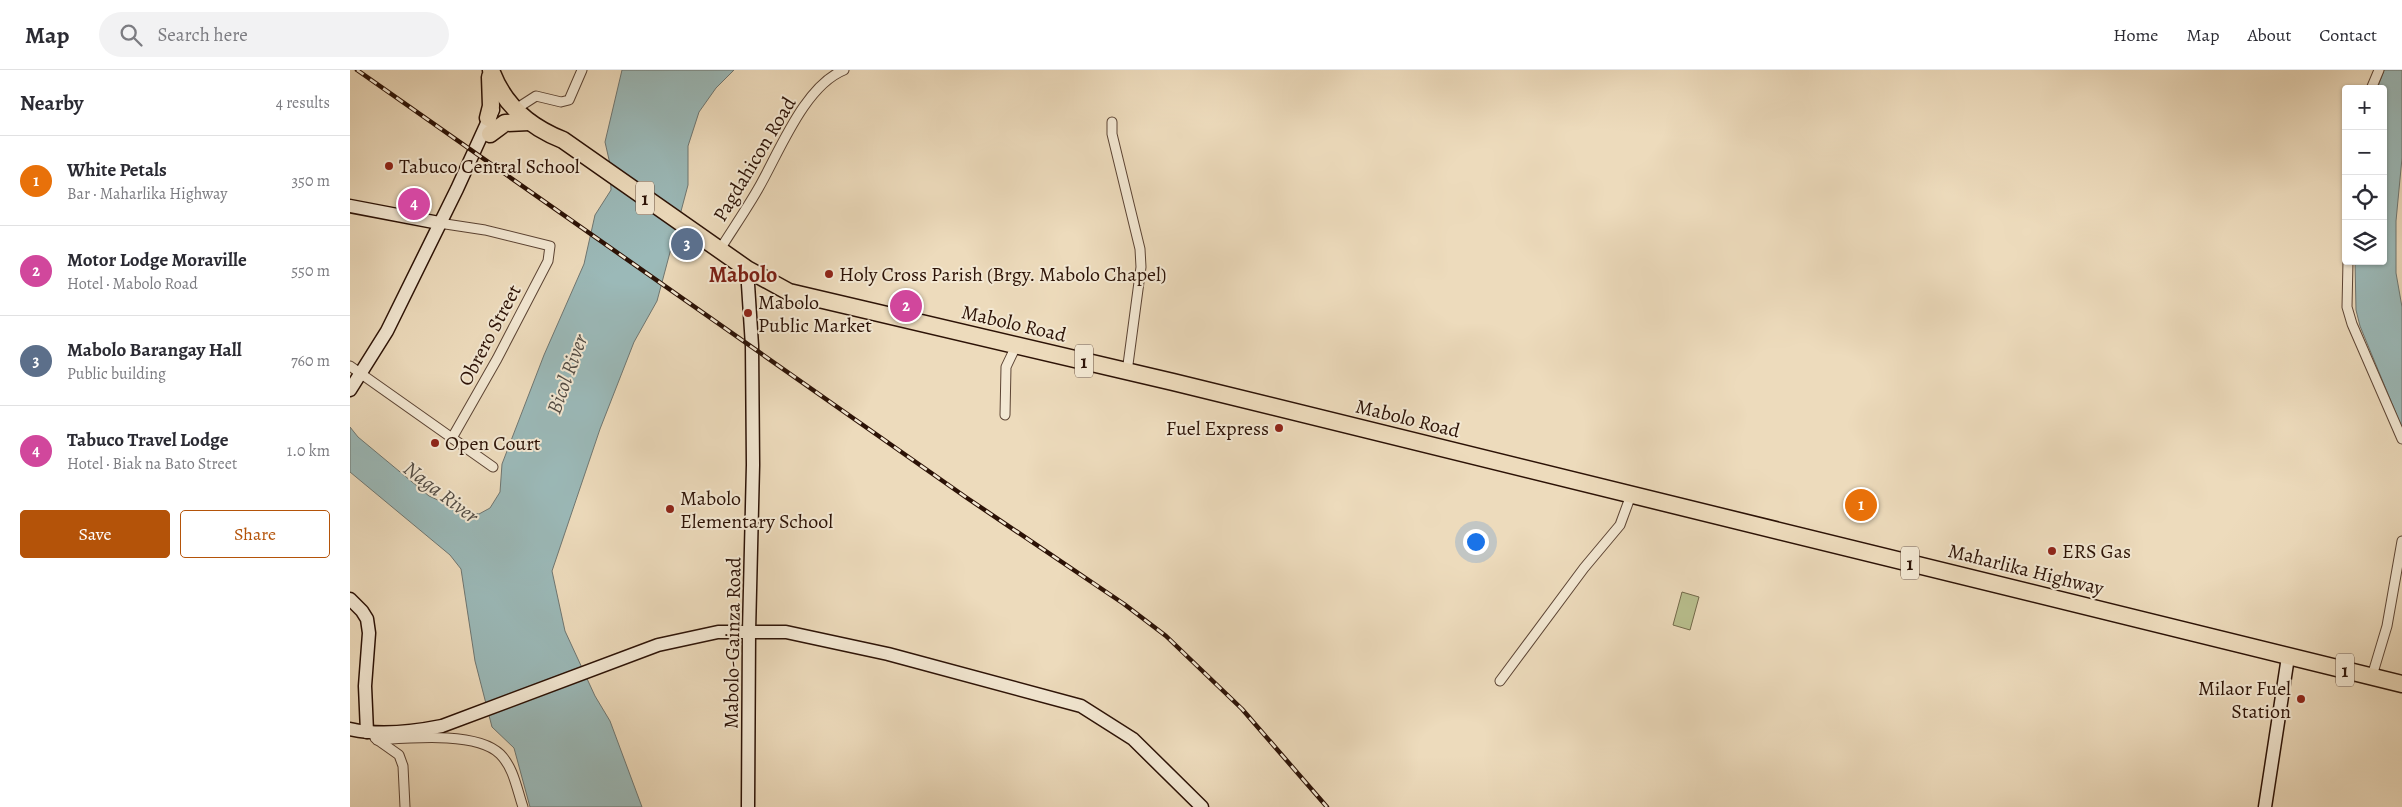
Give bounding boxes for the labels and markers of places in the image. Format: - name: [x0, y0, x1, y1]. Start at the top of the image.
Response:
- place label: Tabuco Central School: [399, 153, 580, 180]
- marker: Tabuco Central School: [383, 160, 395, 172]
- pin: 4: [398, 185, 430, 223]
- pin: 3: [671, 225, 703, 263]
- place label: Holy Cross Parish (Brgy. Mabolo Chapel): [839, 261, 1166, 288]
- marker: Holy Cross Parish (Brgy. Mabolo Chapel): [823, 268, 835, 280]
- pin: 2: [890, 287, 922, 325]
- place label: Mabolo Public Market: [758, 289, 872, 339]
- marker: Mabolo Public Market: [742, 307, 754, 319]
- place label: Fuel Express: [1166, 415, 1269, 442]
- marker: Fuel Express: [1273, 422, 1285, 434]
- place label: Open Court: [445, 430, 541, 457]
- marker: Open Court: [429, 437, 441, 449]
- place label: Mabolo Elementary School: [680, 485, 833, 535]
- pin: 1: [1845, 486, 1877, 524]
- marker: Mabolo Elementary School: [664, 503, 676, 515]
- place label: ERS Gas: [2062, 538, 2131, 565]
- marker: ERS Gas: [2046, 545, 2058, 557]
- place label: Milaor Fuel Station: [2198, 675, 2291, 725]
- marker: Milaor Fuel Station: [2295, 693, 2307, 705]

